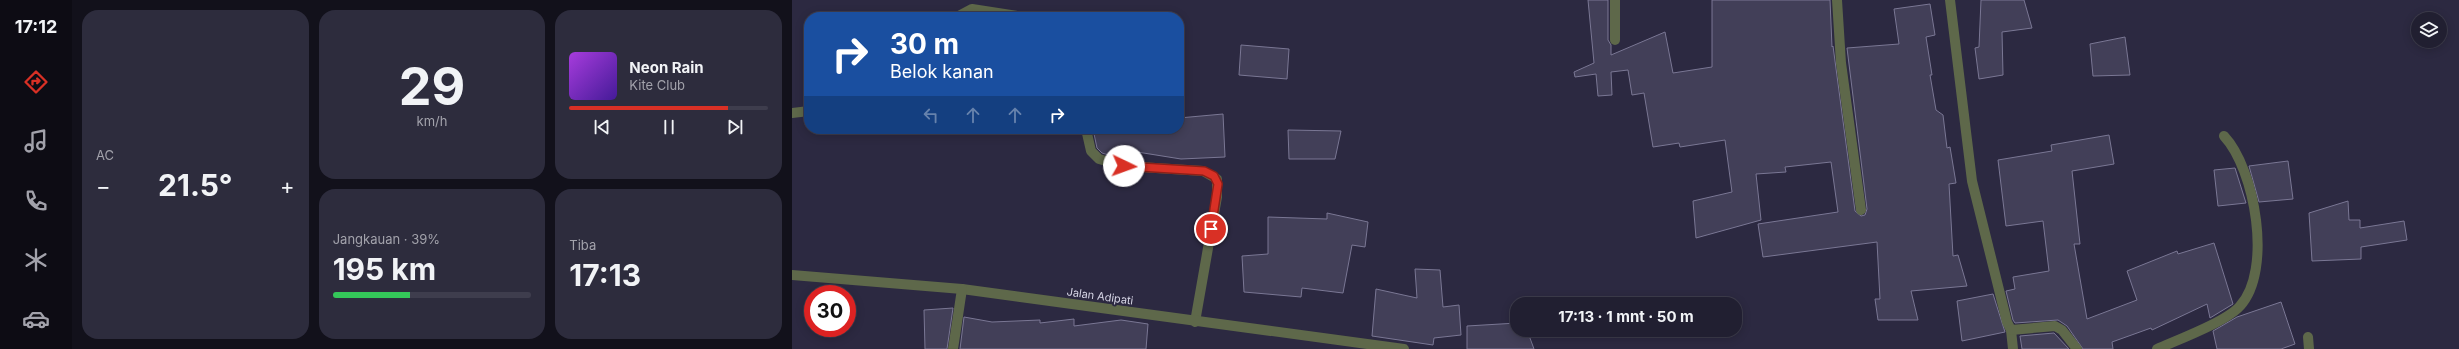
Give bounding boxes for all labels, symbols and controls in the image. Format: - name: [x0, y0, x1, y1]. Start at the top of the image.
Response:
- map controls: [2411, 12, 2447, 48]
- button: layers: [2411, 12, 2447, 48]
- text: 17:12: [15, 16, 57, 37]
- text: 30 m: [890, 27, 959, 61]
- icon: right: [824, 28, 876, 80]
- text: 29: [399, 55, 465, 118]
- text: Neon Rain: [629, 58, 704, 77]
- text: Belok kanan: [890, 61, 994, 82]
- icon: directions: [22, 68, 50, 96]
- text: Kite Club: [629, 77, 685, 93]
- icon: left: [920, 104, 942, 126]
- icon: ahead: [962, 104, 984, 126]
- icon: ahead: [1004, 104, 1026, 126]
- icon: right: [1046, 104, 1068, 126]
- text: km/h: [417, 113, 447, 129]
- icon: previous: [591, 116, 613, 138]
- icon: pause: [658, 116, 680, 138]
- icon: next: [724, 116, 746, 138]
- icon: music: [22, 127, 50, 155]
- position arrow: [1103, 145, 1145, 187]
- text: AC: [96, 147, 114, 163]
- text: 21.5°: [158, 167, 233, 203]
- text: −: [96, 173, 111, 199]
- text: +: [280, 173, 295, 199]
- icon: phone: [22, 187, 50, 215]
- pin: [1194, 212, 1228, 246]
- icon: arrive: [1200, 218, 1222, 240]
- text: Jangkauan · 39%: [333, 231, 440, 247]
- text: Tiba: [569, 237, 596, 253]
- icon: climate: [22, 246, 50, 274]
- text: 195 km: [333, 251, 436, 287]
- text: 17:13: [569, 257, 641, 293]
- street label: Jalan Adipati: [1066, 284, 1134, 308]
- speed limit sign: 30: [804, 285, 856, 337]
- icon: car: [22, 305, 50, 333]
- text: 17:13 · 1 mnt · 50 m: [1558, 307, 1694, 326]

